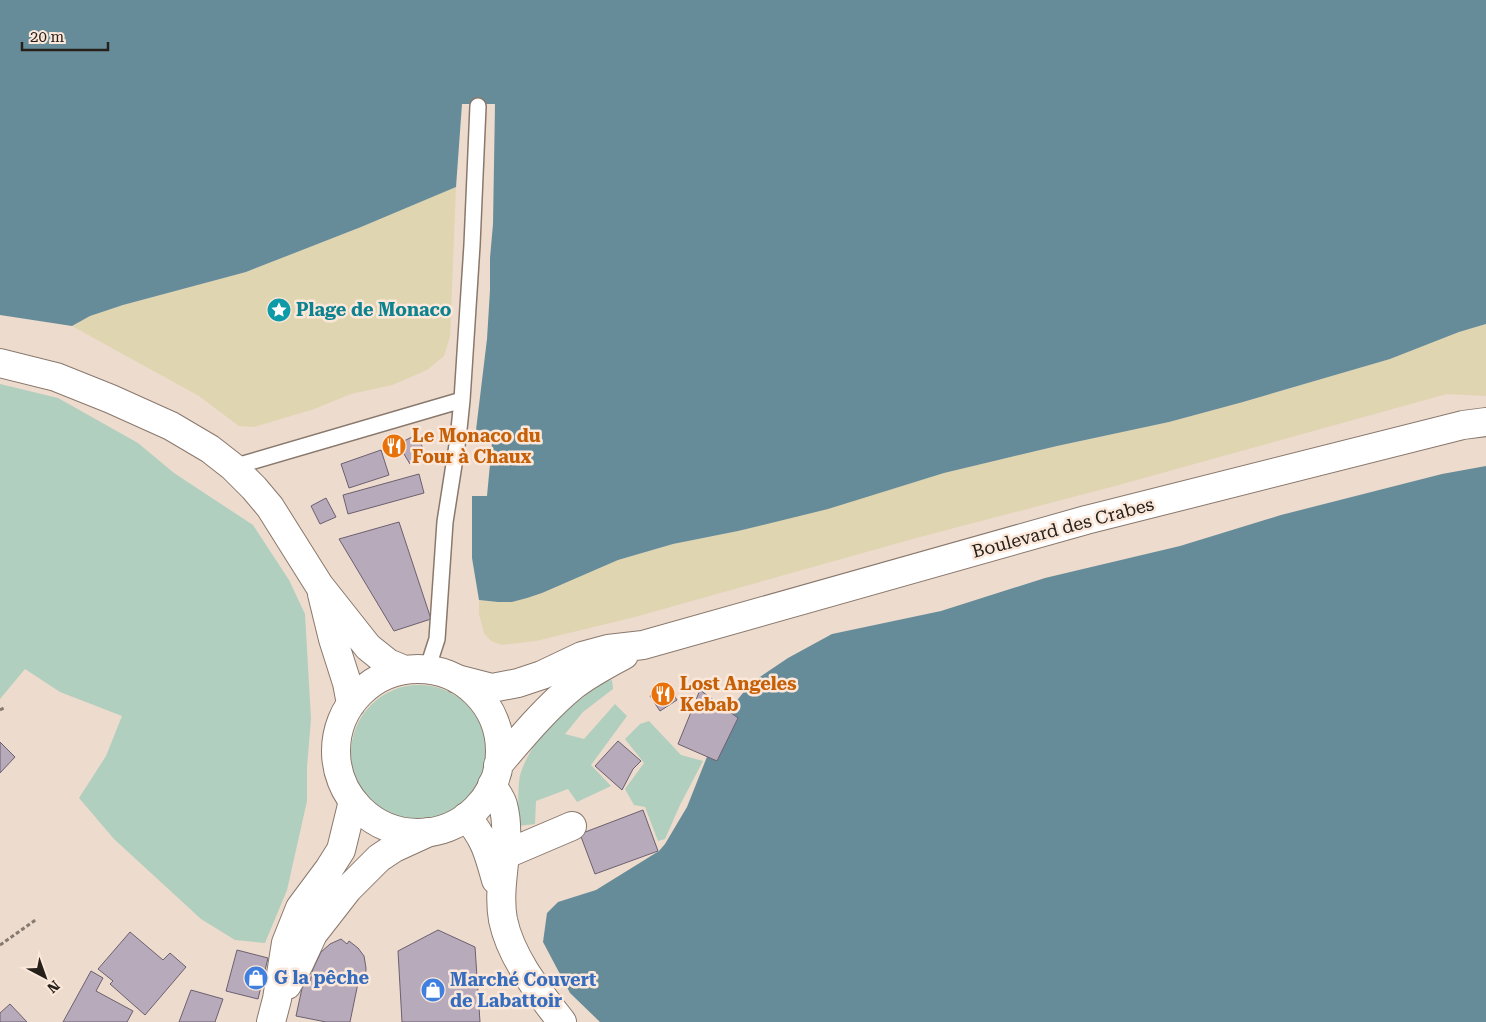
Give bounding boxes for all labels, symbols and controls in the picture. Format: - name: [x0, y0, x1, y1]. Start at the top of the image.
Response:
- scale bar: [22, 20, 109, 52]
- text: 20 m: [30, 28, 65, 46]
- place icon: Plage de Monaco: [266, 297, 292, 323]
- place label: Plage de Monaco: [296, 299, 452, 320]
- place label: Le Monaco du Four à Chaux: [412, 425, 541, 467]
- restaurant icon: Le Monaco du Four à Chaux: [381, 433, 407, 459]
- street label: Boulevard des Crabes: [970, 493, 1156, 562]
- place label: Lost Angeles Kebab: [680, 673, 796, 715]
- restaurant icon: Lost Angeles Kebab: [650, 681, 676, 707]
- north arrow: [20, 952, 70, 1002]
- shop icon: G la pêche: [243, 965, 269, 991]
- place label: G la pêche: [274, 967, 370, 988]
- place label: Marché Couvert de Labattoir: [450, 969, 596, 1011]
- text: N: [44, 977, 63, 997]
- shop icon: Marché Couvert de Labattoir: [420, 977, 446, 1003]

